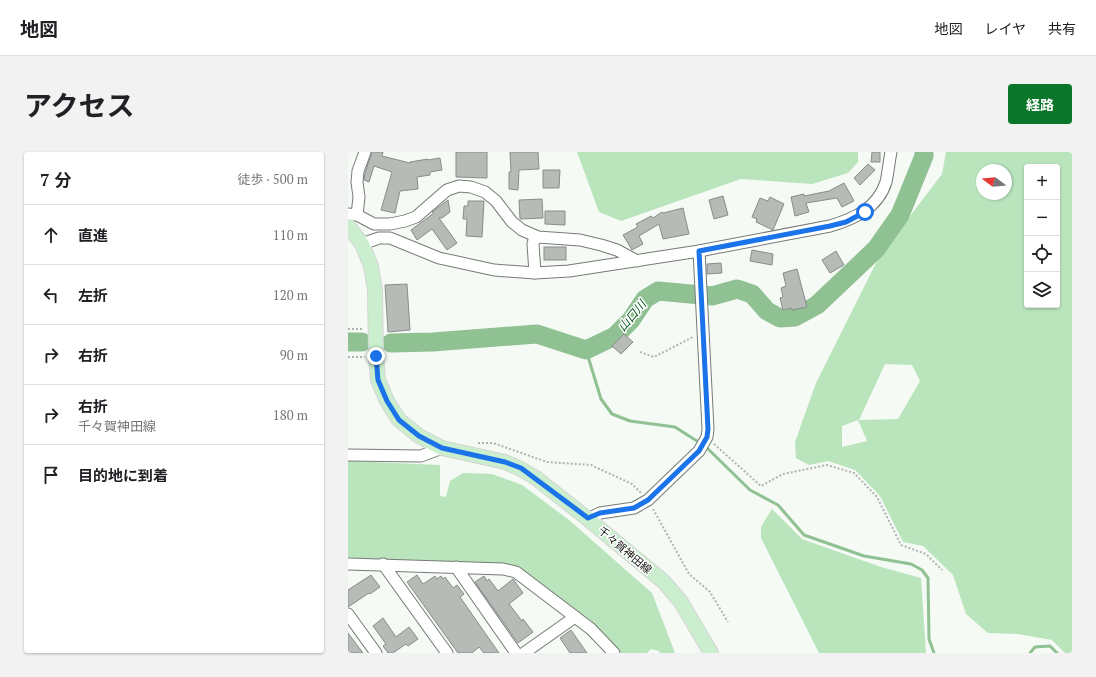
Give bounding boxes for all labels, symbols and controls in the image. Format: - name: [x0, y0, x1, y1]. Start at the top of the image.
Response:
- text: 地図: [20, 16, 58, 41]
- text: 地図: [934, 19, 962, 38]
- text: レイヤ: [984, 19, 1026, 38]
- text: 共有: [1048, 19, 1076, 38]
- button: 経路: [1008, 84, 1072, 124]
- text: アクセス: [24, 87, 135, 124]
- north arrow: [976, 164, 1012, 200]
- map controls: [1024, 164, 1060, 308]
- button: +: [1024, 164, 1060, 200]
- text: 7 分: [40, 168, 71, 191]
- text: 徒歩 · 500 m: [237, 170, 308, 188]
- button: −: [1024, 200, 1060, 236]
- route start: [856, 203, 874, 221]
- icon: ahead: [40, 224, 62, 246]
- text: 直進: [78, 225, 108, 245]
- text: 110 m: [273, 226, 308, 244]
- button: locate: [1024, 236, 1060, 272]
- button: layers: [1024, 272, 1060, 308]
- icon: left: [40, 284, 62, 306]
- text: 左折: [78, 285, 108, 305]
- text: 120 m: [273, 286, 308, 304]
- water label: 山口川: [614, 296, 650, 334]
- icon: right: [40, 344, 62, 366]
- text: 右折: [78, 345, 108, 365]
- text: 90 m: [280, 346, 308, 364]
- route end: [367, 347, 385, 365]
- text: 右折: [78, 396, 108, 416]
- icon: right: [40, 404, 62, 426]
- text: 180 m: [273, 406, 308, 424]
- text: 千々賀神田線: [78, 417, 156, 435]
- icon: arrive: [40, 464, 62, 486]
- text: 目的地に到着: [78, 465, 168, 485]
- street label: 千々賀神田線: [595, 523, 655, 577]

